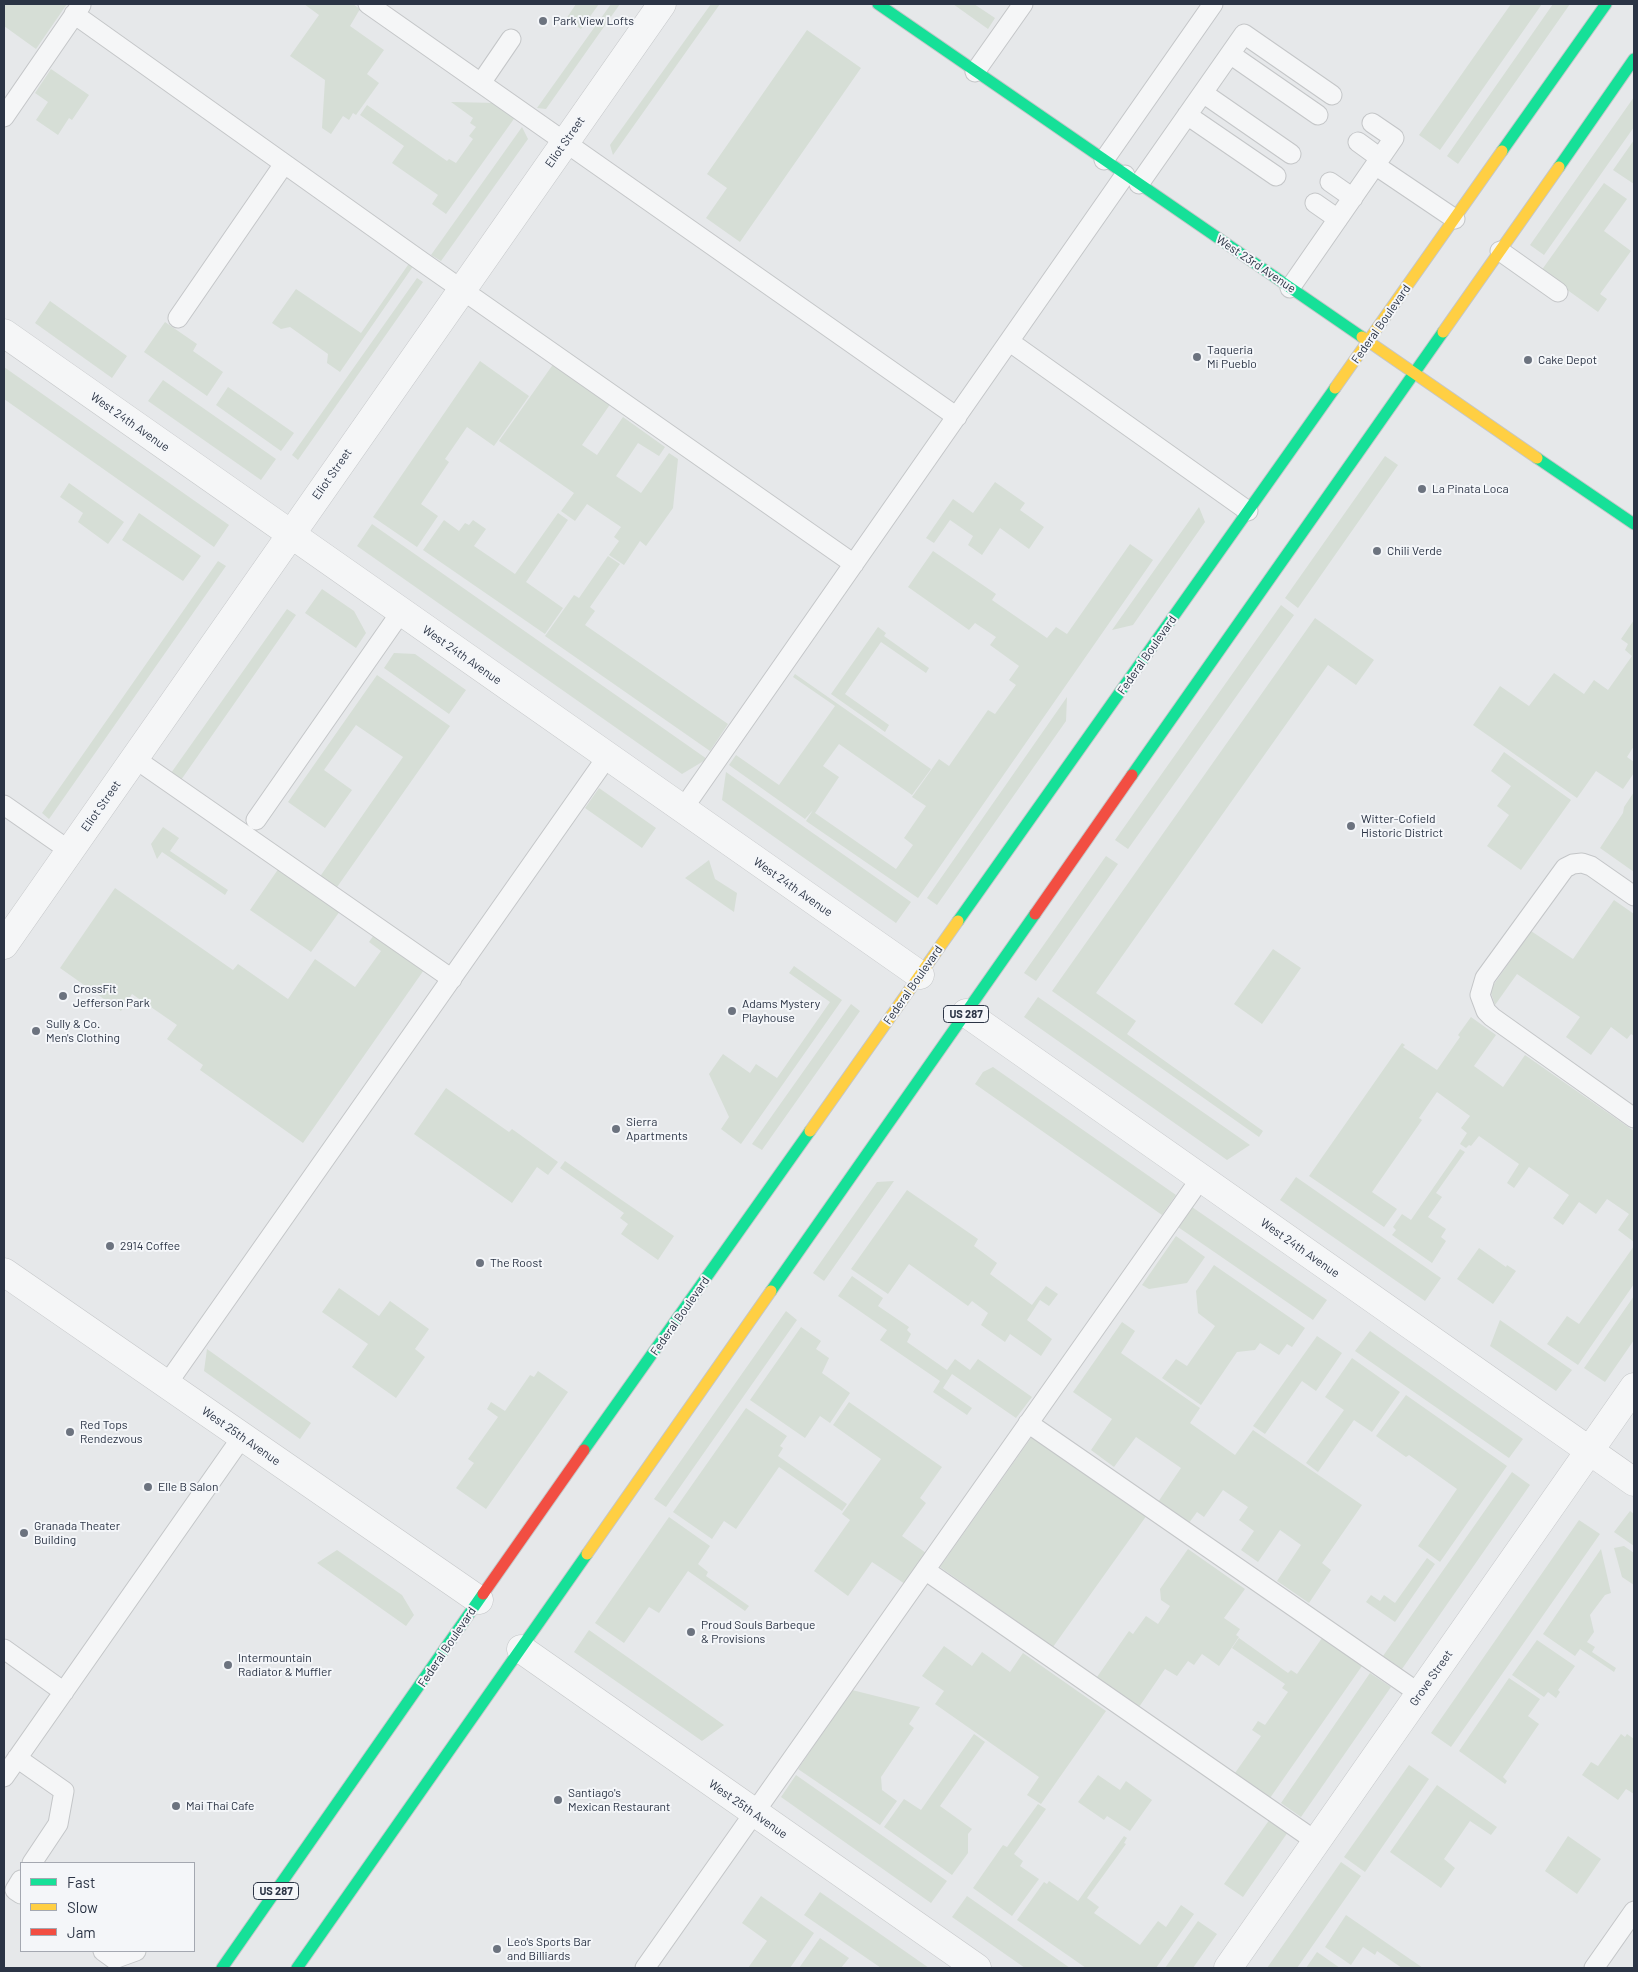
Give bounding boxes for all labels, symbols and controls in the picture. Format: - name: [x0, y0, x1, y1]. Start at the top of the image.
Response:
- place label: Park View Lofts: [553, 14, 634, 28]
- marker: Park View Lofts: [537, 15, 549, 27]
- street label: Eliot Street: [542, 114, 588, 170]
- street label: West 23rd Avenue: [1214, 232, 1298, 296]
- street label: Federal Boulevard: [1348, 282, 1414, 366]
- place label: Taqueria Mi Pueblo: [1207, 343, 1257, 371]
- marker: Taqueria Mi Pueblo: [1191, 351, 1203, 363]
- place label: Cake Depot: [1538, 353, 1597, 367]
- marker: Cake Depot: [1522, 354, 1534, 366]
- street label: West 24th Avenue: [88, 389, 172, 455]
- street label: Eliot Street: [309, 446, 355, 502]
- place label: La Pinata Loca: [1432, 482, 1509, 496]
- marker: La Pinata Loca: [1416, 483, 1428, 495]
- place label: Chili Verde: [1387, 544, 1442, 558]
- marker: Chili Verde: [1371, 545, 1383, 557]
- street label: Federal Boulevard: [1114, 613, 1180, 697]
- street label: West 24th Avenue: [420, 622, 504, 688]
- street label: Eliot Street: [78, 778, 124, 834]
- place label: Witter-Cofield Historic District: [1361, 812, 1443, 840]
- marker: Witter-Cofield Historic District: [1345, 820, 1357, 832]
- street label: West 24th Avenue: [751, 854, 835, 920]
- street label: Federal Boulevard: [880, 943, 946, 1027]
- place label: CrossFit Jefferson Park: [73, 982, 150, 1010]
- marker: CrossFit Jefferson Park: [57, 990, 69, 1002]
- place label: Adams Mystery Playhouse: [742, 997, 820, 1025]
- marker: Adams Mystery Playhouse: [726, 1005, 738, 1017]
- road number: US 287: [944, 1006, 988, 1022]
- place label: Sully & Co. Men's Clothing: [46, 1017, 120, 1045]
- marker: Sully & Co. Men's Clothing: [30, 1025, 42, 1037]
- place label: Sierra Apartments: [626, 1115, 688, 1143]
- marker: Sierra Apartments: [610, 1123, 622, 1135]
- street label: West 24th Avenue: [1258, 1215, 1342, 1281]
- place label: 2914 Coffee: [120, 1239, 180, 1253]
- marker: 2914 Coffee: [104, 1240, 116, 1252]
- place label: The Roost: [490, 1256, 543, 1270]
- marker: The Roost: [474, 1257, 486, 1269]
- street label: Federal Boulevard: [647, 1274, 713, 1358]
- street label: West 25th Avenue: [199, 1404, 283, 1468]
- place label: Red Tops Rendezvous: [80, 1418, 143, 1446]
- marker: Red Tops Rendezvous: [64, 1426, 76, 1438]
- place label: Elle B Salon: [158, 1480, 218, 1494]
- marker: Elle B Salon: [142, 1481, 154, 1493]
- place label: Granada Theater Building: [34, 1519, 120, 1547]
- marker: Granada Theater Building: [18, 1527, 30, 1539]
- street label: Federal Boulevard: [415, 1604, 479, 1690]
- place label: Proud Souls Barbeque & Provisions: [701, 1618, 816, 1646]
- marker: Proud Souls Barbeque & Provisions: [685, 1626, 697, 1638]
- street label: Grove Street: [1406, 1647, 1456, 1709]
- place label: Intermountain Radiator & Muffler: [238, 1651, 332, 1679]
- marker: Intermountain Radiator & Muffler: [222, 1659, 234, 1671]
- street label: West 25th Avenue: [706, 1777, 790, 1841]
- place label: Santiago's Mexican Restaurant: [568, 1786, 670, 1814]
- marker: Santiago's Mexican Restaurant: [552, 1794, 564, 1806]
- place label: Mai Thai Cafe: [186, 1799, 254, 1813]
- marker: Mai Thai Cafe: [170, 1800, 182, 1812]
- legend: [20, 1862, 195, 1952]
- text: Fast: [67, 1873, 95, 1891]
- road number: US 287: [254, 1882, 298, 1900]
- text: Slow: [67, 1898, 98, 1916]
- text: Jam: [67, 1923, 96, 1941]
- place label: Leo's Sports Bar and Billiards: [507, 1935, 591, 1963]
- marker: Leo's Sports Bar and Billiards: [491, 1943, 503, 1955]

